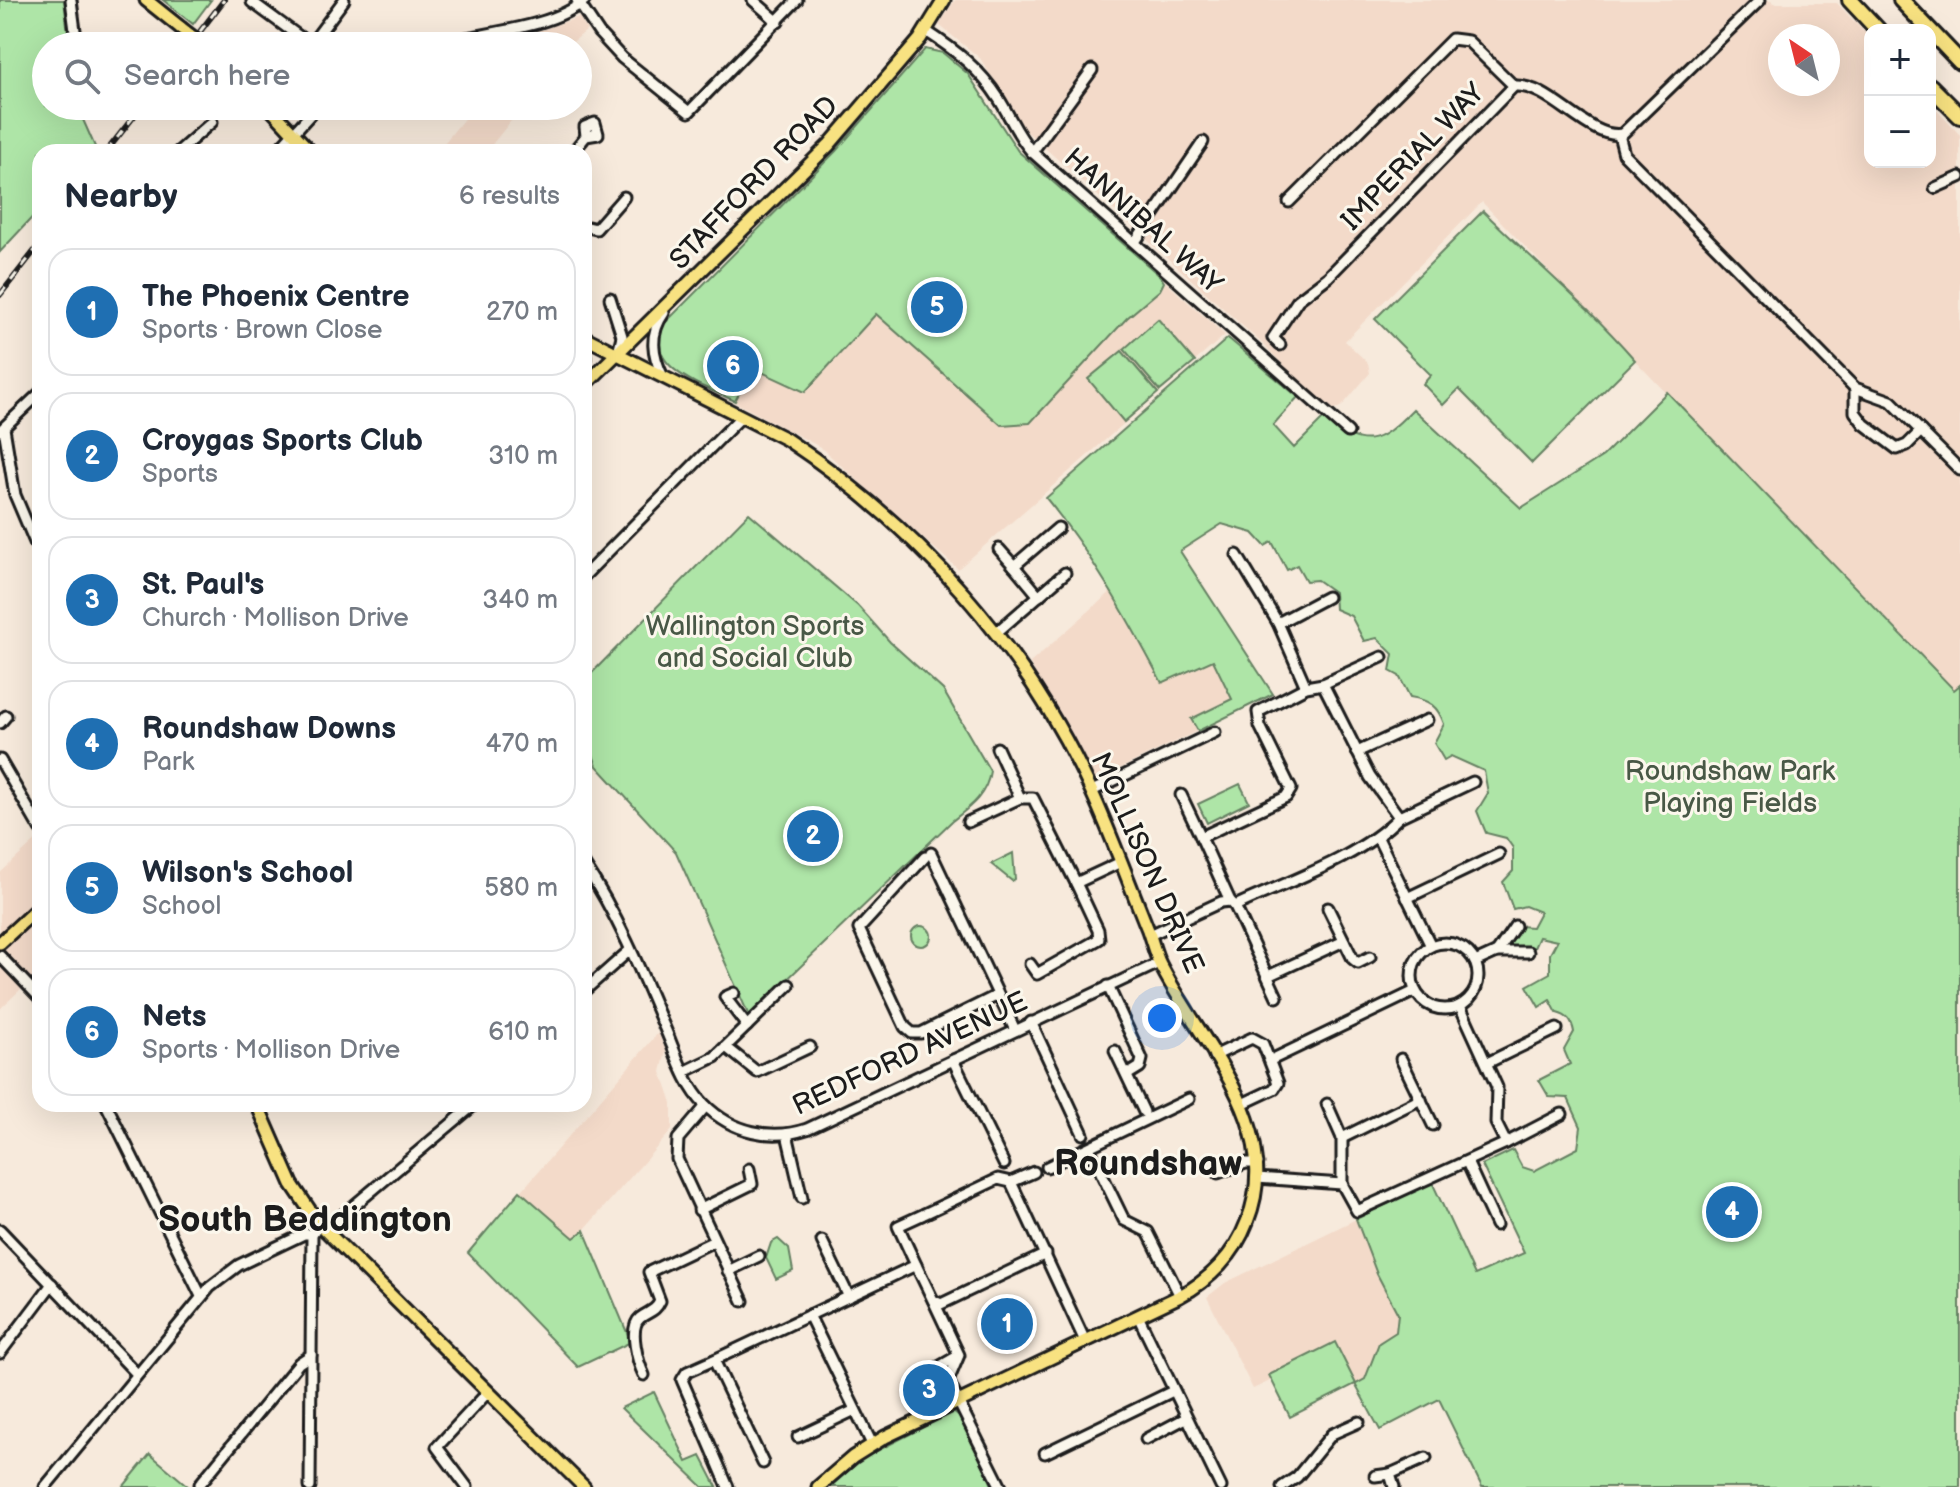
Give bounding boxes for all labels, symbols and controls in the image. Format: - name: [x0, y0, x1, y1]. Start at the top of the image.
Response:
- north arrow: [1768, 24, 1840, 96]
- map controls: [1864, 24, 1936, 168]
- button: +: [1864, 24, 1936, 96]
- search box: [32, 32, 592, 120]
- icon: search: [60, 54, 104, 98]
- text: Search here: [124, 58, 290, 94]
- street label: IMPERIAL WAY: [1335, 76, 1492, 237]
- street label: STAFFORD ROAD: [663, 90, 845, 276]
- button: −: [1864, 96, 1936, 168]
- street label: HANNIBAL WAY: [1057, 141, 1229, 301]
- text: Nearby: [64, 176, 178, 217]
- text: 6 results: [459, 181, 560, 212]
- pin: 5: [911, 277, 963, 337]
- text: The Phoenix Centre: [142, 279, 410, 315]
- text: 1: [87, 297, 97, 328]
- text: 270 m: [486, 297, 558, 328]
- text: Sports · Brown Close: [142, 315, 382, 346]
- pin: 6: [707, 336, 759, 396]
- text: Croygas Sports Club: [142, 423, 423, 459]
- text: 2: [84, 441, 100, 472]
- text: 310 m: [488, 441, 558, 472]
- text: Sports: [142, 459, 218, 490]
- text: St. Paul's: [142, 567, 264, 603]
- text: 3: [84, 585, 100, 616]
- text: 340 m: [482, 585, 558, 616]
- text: Church · Mollison Drive: [142, 603, 409, 634]
- park label: Wallington Sports and Social Club: [646, 610, 865, 675]
- text: Roundshaw Downs: [142, 711, 396, 747]
- text: 4: [84, 729, 100, 760]
- text: 470 m: [486, 729, 558, 760]
- text: Park: [142, 747, 194, 778]
- street label: MOLLISON DRIVE: [1084, 748, 1210, 978]
- park label: Roundshaw Park Playing Fields: [1625, 755, 1836, 820]
- pin: 2: [787, 806, 839, 866]
- text: Wilson's School: [142, 855, 353, 891]
- text: 5: [84, 873, 100, 904]
- text: 580 m: [484, 873, 558, 904]
- text: School: [142, 891, 221, 922]
- street label: REDFORD AVENUE: [787, 985, 1033, 1123]
- your location: [1142, 998, 1182, 1038]
- text: Nets: [142, 999, 207, 1035]
- text: 6: [84, 1017, 100, 1048]
- text: 610 m: [488, 1017, 558, 1048]
- text: Sports · Mollison Drive: [142, 1035, 400, 1066]
- district label: Roundshaw: [1054, 1143, 1242, 1186]
- pin: 4: [1706, 1182, 1758, 1242]
- district label: South Beddington: [158, 1199, 452, 1242]
- pin: 1: [981, 1294, 1033, 1354]
- pin: 3: [903, 1360, 955, 1420]

